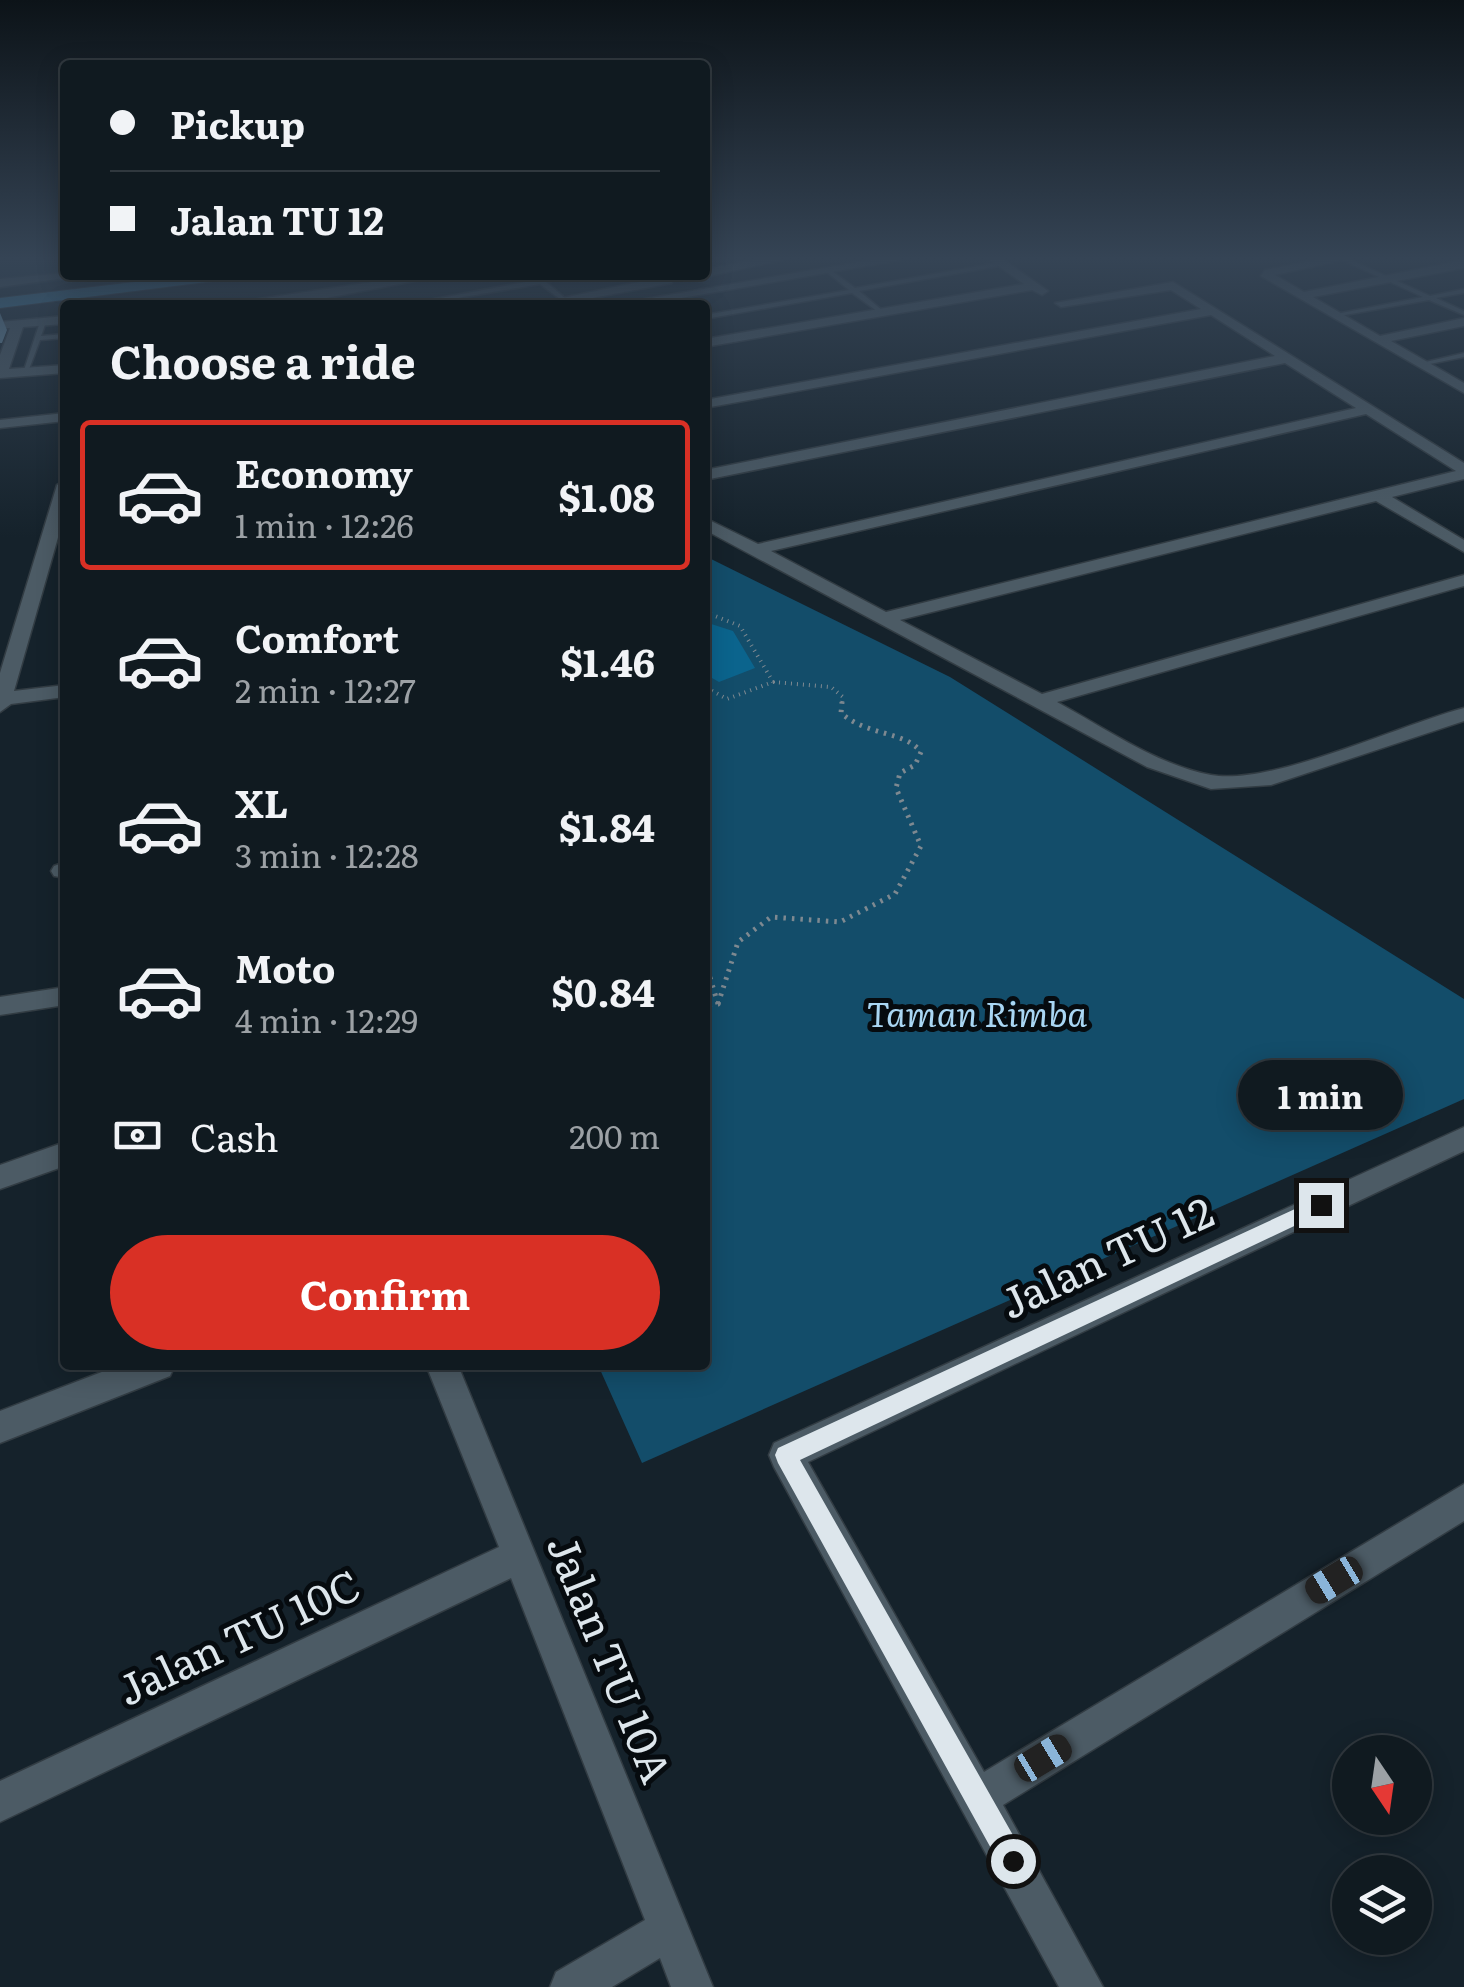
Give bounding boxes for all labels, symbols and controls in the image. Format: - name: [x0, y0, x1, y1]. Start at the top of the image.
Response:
- text: Pickup: [170, 94, 305, 151]
- text: Jalan TU 12: [170, 190, 384, 247]
- text: Choose a ride: [110, 326, 416, 393]
- text: Economy: [235, 443, 413, 500]
- icon: car: [115, 450, 205, 540]
- text: $1.08: [558, 467, 655, 524]
- text: 1 min · 12:26: [235, 500, 414, 548]
- text: Comfort: [235, 608, 399, 665]
- icon: car: [115, 615, 205, 705]
- text: $1.46: [560, 632, 655, 689]
- text: 2 min · 12:27: [235, 665, 416, 713]
- text: XL: [235, 773, 288, 830]
- icon: car: [115, 780, 205, 870]
- text: $1.84: [559, 797, 655, 854]
- text: 3 min · 12:28: [235, 830, 419, 878]
- text: Moto: [235, 938, 335, 995]
- icon: car: [115, 945, 205, 1035]
- text: $0.84: [551, 962, 655, 1019]
- park label: Taman Rimba: [867, 986, 1087, 1038]
- text: 4 min · 12:29: [235, 995, 418, 1043]
- callout: 1 min: [1238, 1060, 1404, 1130]
- text: 1 min: [1278, 1071, 1363, 1119]
- text: Cash: [190, 1107, 279, 1164]
- icon: cash: [110, 1108, 165, 1163]
- text: 200 m: [569, 1111, 660, 1159]
- street label: Jalan TU 12: [989, 1179, 1222, 1332]
- route end: [1299, 1183, 1344, 1228]
- button: Confirm: [110, 1235, 660, 1350]
- street label: Jalan TU 10A: [534, 1525, 690, 1791]
- street label: Jalan TU 10C: [106, 1552, 369, 1719]
- car: [1301, 1552, 1367, 1608]
- car: [1010, 1730, 1076, 1786]
- north arrow: [1332, 1735, 1432, 1835]
- map controls: [1332, 1735, 1432, 1955]
- route start: [991, 1839, 1036, 1884]
- button: layers: [1332, 1855, 1432, 1955]

